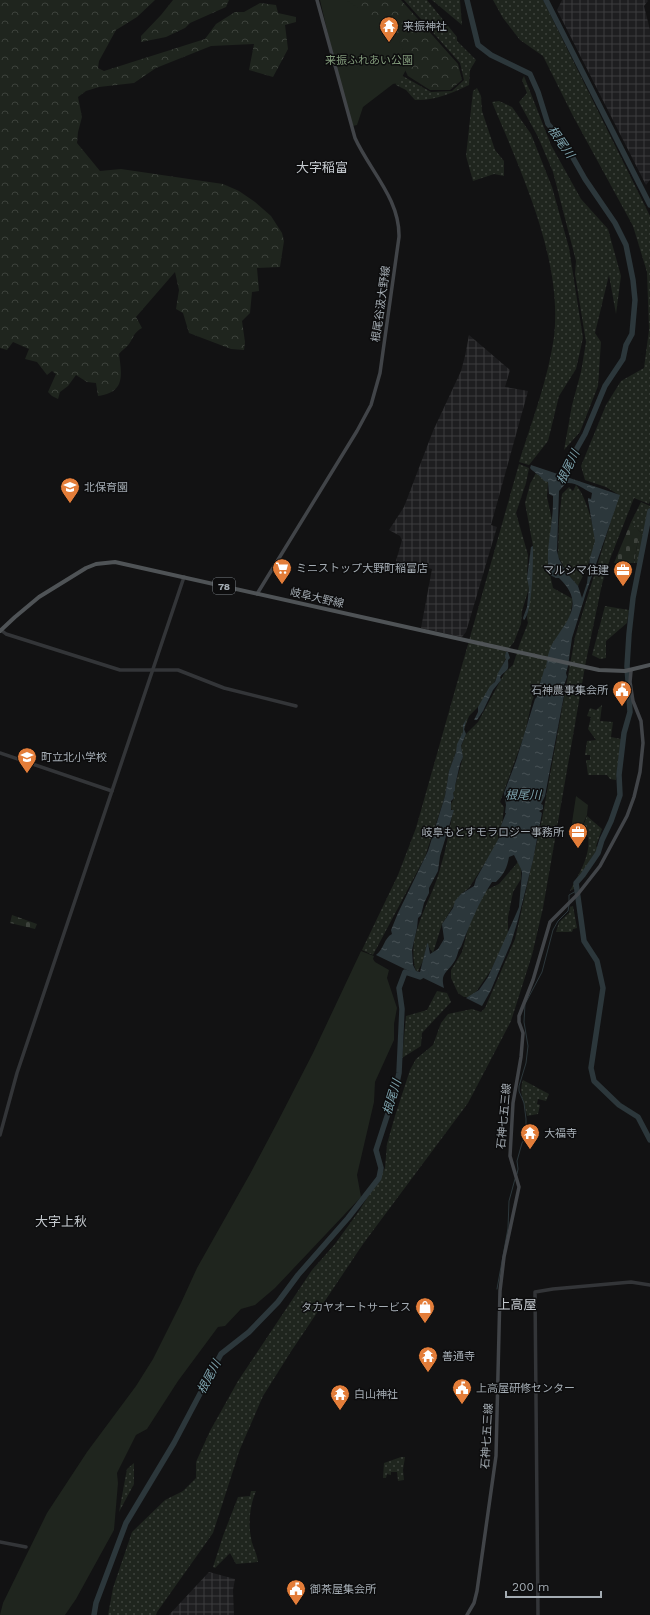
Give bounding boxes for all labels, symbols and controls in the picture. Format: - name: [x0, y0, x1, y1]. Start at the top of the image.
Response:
- temple icon: 来振神社: [378, 15, 400, 43]
- place label: 来振神社: [403, 20, 447, 33]
- park label: 来振ふれあい公園: [325, 54, 413, 67]
- water label: 根尾川: [545, 123, 578, 162]
- district label: 大字稲富: [296, 160, 348, 175]
- street label: 根尾谷汲大野線: [369, 265, 393, 343]
- water label: 根尾川: [554, 446, 583, 486]
- school or university icon: 北保育園: [59, 476, 81, 504]
- place label: 北保育園: [84, 481, 128, 494]
- supermarket icon: ミニストップ大野町稲富店: [271, 557, 293, 585]
- office icon: マルシマ住建: [612, 559, 634, 587]
- place label: ミニストップ大野町稲富店: [296, 562, 428, 575]
- place label: マルシマ住建: [543, 564, 609, 577]
- road number: 78: [213, 578, 235, 594]
- street label: 岐阜大野線: [289, 585, 345, 611]
- public building icon: 石神農事集会所: [611, 679, 633, 707]
- place label: 石神農事集会所: [531, 684, 609, 697]
- school or university icon: 町立北小学校: [16, 746, 38, 774]
- place label: 町立北小学校: [41, 751, 107, 764]
- water label: 根尾川: [505, 788, 543, 802]
- office icon: 岐阜もとすモラロジー事務所: [567, 821, 589, 849]
- place label: 岐阜もとすモラロジー事務所: [422, 826, 565, 839]
- water label: 根尾川: [380, 1076, 405, 1116]
- street label: 石神七五三線: [495, 1083, 513, 1149]
- temple icon: 大福寺: [519, 1122, 541, 1150]
- place label: 大福寺: [544, 1127, 577, 1140]
- district label: 大字上秋: [35, 1214, 87, 1229]
- shop icon: タカヤオートサービス: [414, 1296, 436, 1324]
- district label: 上高屋: [497, 1297, 537, 1312]
- place label: タカヤオートサービス: [301, 1301, 411, 1314]
- temple icon: 善通寺: [417, 1345, 439, 1373]
- place label: 善通寺: [442, 1350, 475, 1363]
- water label: 根尾川: [194, 1356, 225, 1396]
- public building icon: 上高屋研修センター: [451, 1377, 473, 1405]
- place label: 上高屋研修センター: [476, 1382, 575, 1395]
- temple icon: 白山神社: [329, 1383, 351, 1411]
- place label: 白山神社: [354, 1388, 398, 1401]
- street label: 石神七五三線: [479, 1403, 495, 1469]
- scale bar: [506, 1573, 601, 1599]
- public building icon: 御茶屋集会所: [285, 1578, 307, 1606]
- text: 200 m: [512, 1580, 549, 1594]
- place label: 御茶屋集会所: [309, 1583, 377, 1596]

